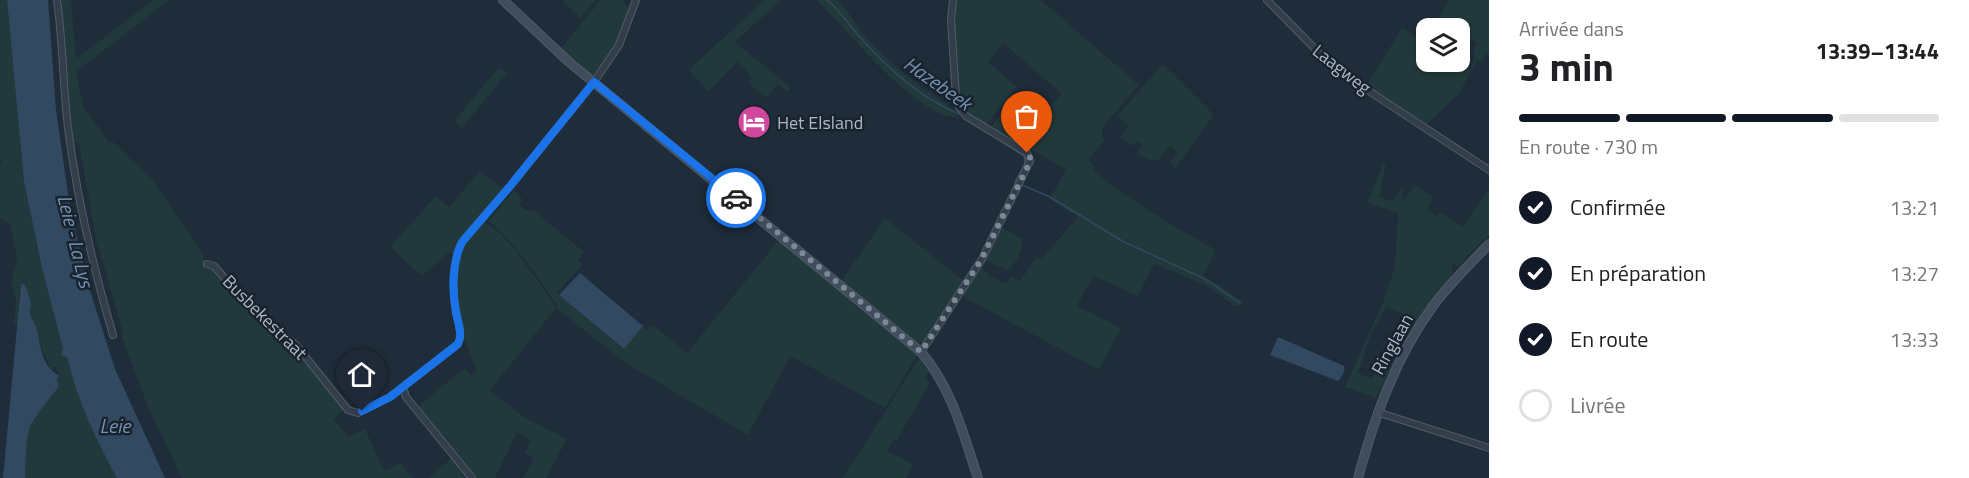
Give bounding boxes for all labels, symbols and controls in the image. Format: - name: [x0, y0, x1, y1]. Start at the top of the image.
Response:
- text: Arrivée dans: [1519, 13, 1624, 44]
- map controls: [1416, 18, 1470, 72]
- button: layers: [1416, 18, 1470, 72]
- text: 13:39–13:44: [1816, 34, 1939, 68]
- street label: Laagweg: [1307, 37, 1377, 101]
- text: 3 min: [1519, 37, 1614, 96]
- water label: Hazebeek: [897, 48, 980, 119]
- pin: [1001, 91, 1052, 153]
- icon: bag: [1010, 100, 1043, 133]
- hotel icon: Het Elsland: [736, 104, 772, 140]
- place label: Het Elsland: [777, 109, 863, 136]
- text: En route · 730 m: [1519, 131, 1658, 162]
- courier: [706, 168, 766, 228]
- icon: car: [720, 182, 753, 215]
- text: Confirmée: [1570, 190, 1666, 224]
- water label: Leie - La Lys: [50, 191, 103, 292]
- icon: check: [1519, 191, 1552, 224]
- text: 13:21: [1890, 192, 1939, 223]
- text: En préparation: [1570, 256, 1706, 290]
- icon: check: [1519, 257, 1552, 290]
- text: 13:27: [1890, 258, 1939, 289]
- street label: Busbekestraat: [216, 268, 314, 366]
- street label: Ringlaan: [1364, 309, 1420, 379]
- text: En route: [1570, 322, 1648, 356]
- icon: check: [1519, 323, 1552, 356]
- text: 13:33: [1890, 324, 1939, 355]
- pin: [336, 349, 387, 411]
- icon: home: [345, 358, 378, 391]
- text: Livrée: [1570, 388, 1626, 422]
- water label: Leie: [100, 410, 132, 441]

